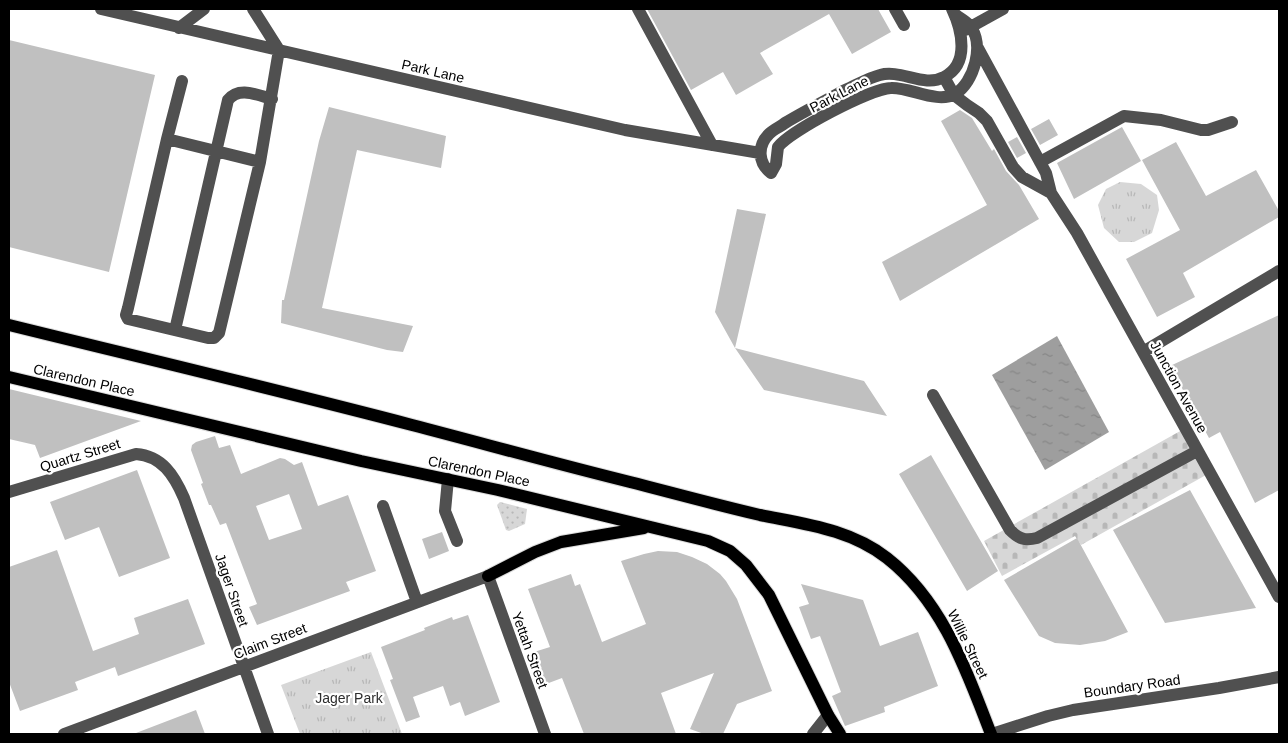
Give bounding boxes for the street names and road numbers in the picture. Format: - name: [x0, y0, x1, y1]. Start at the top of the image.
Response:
- street label: Park Lane: [400, 56, 466, 86]
- street label: Park Lane: [807, 72, 871, 116]
- street label: Junction Avenue: [1147, 338, 1211, 436]
- street label: Clarendon Place: [32, 361, 136, 399]
- street label: Quartz Street: [38, 435, 122, 475]
- street label: Clarendon Place: [427, 452, 531, 490]
- street label: Jager Street: [212, 551, 252, 629]
- street label: Willie Street: [944, 607, 992, 681]
- street label: Yettah Street: [509, 609, 551, 691]
- street label: Claim Street: [231, 620, 309, 662]
- street label: Boundary Road: [1083, 671, 1181, 701]

